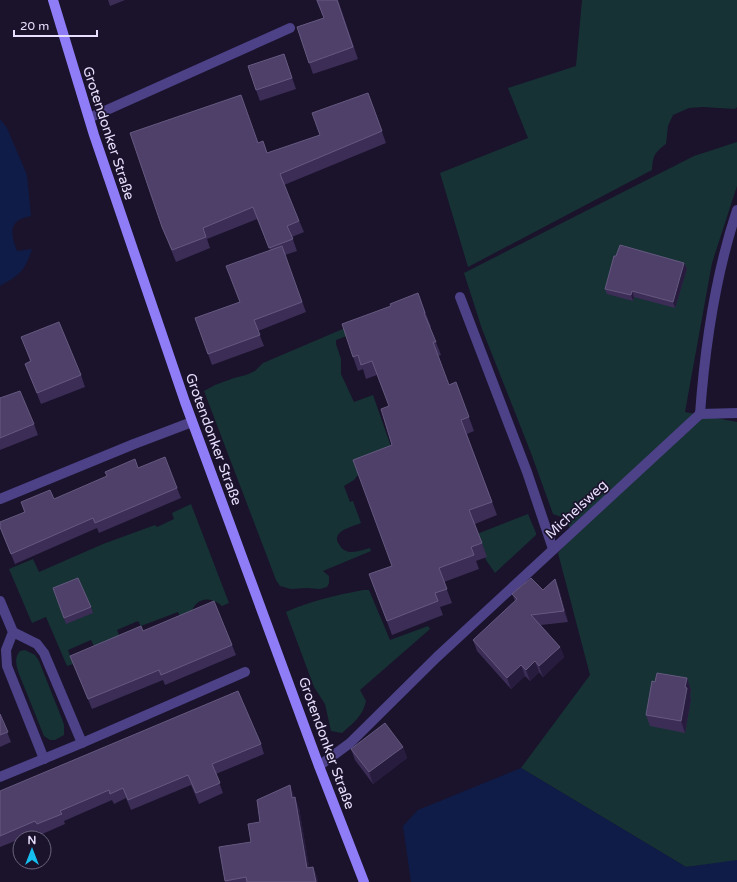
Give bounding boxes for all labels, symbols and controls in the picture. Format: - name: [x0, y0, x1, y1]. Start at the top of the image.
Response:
- scale bar: [14, 12, 97, 38]
- text: 20 m: [20, 19, 49, 33]
- street label: Grotendonker Straße: [79, 64, 138, 202]
- street label: Grotendonker Straße: [182, 371, 245, 508]
- street label: Michelsweg: [542, 476, 611, 542]
- street label: Grotendonker Straße: [295, 675, 358, 812]
- north arrow: [12, 830, 52, 870]
- text: N: [28, 834, 36, 847]

